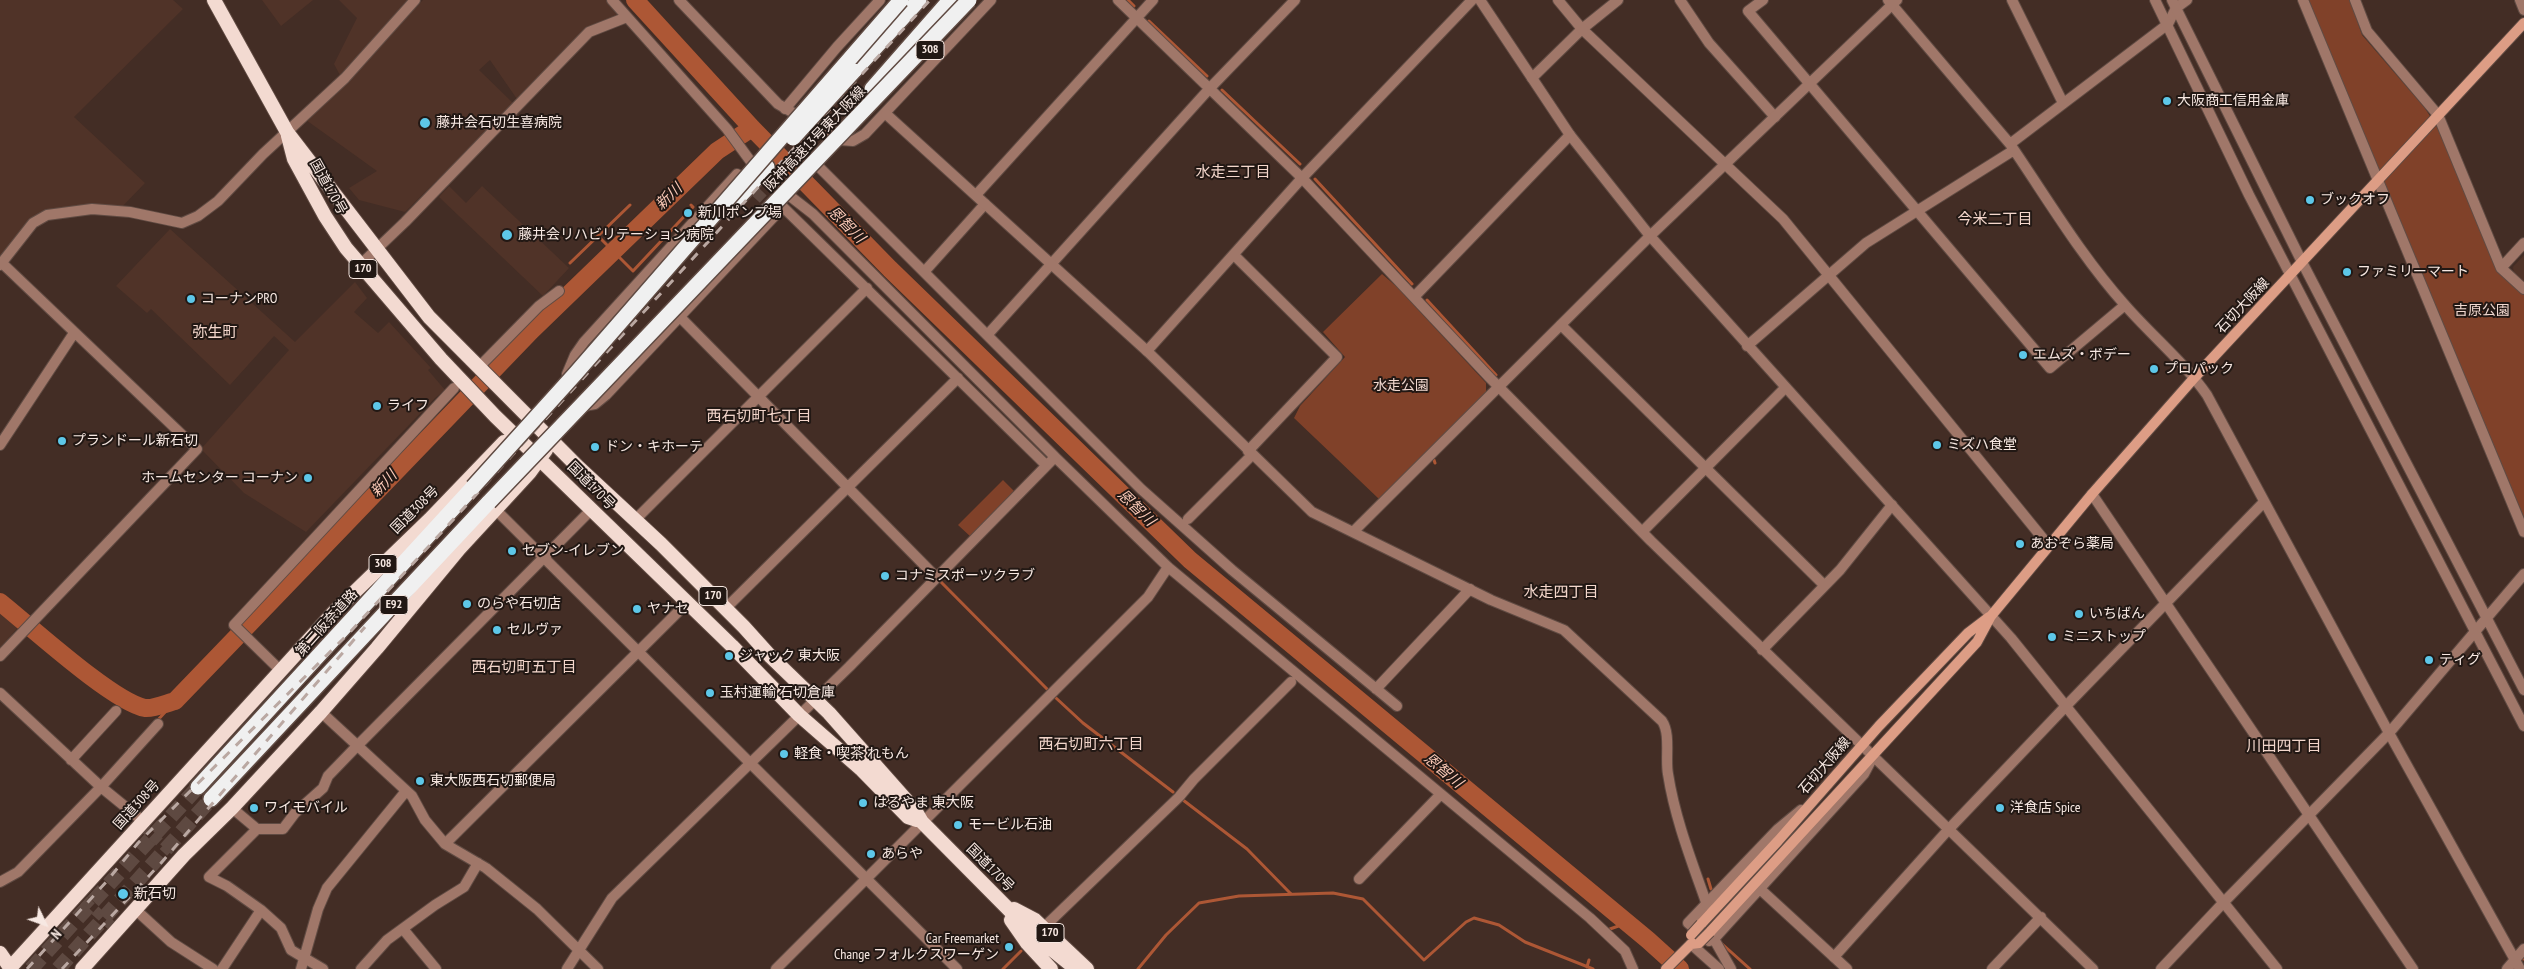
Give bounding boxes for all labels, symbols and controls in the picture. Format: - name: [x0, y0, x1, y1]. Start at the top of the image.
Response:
- road number: 308: [916, 40, 944, 60]
- street label: 阪神高速13号東大阪線: [761, 83, 869, 195]
- place label: 大阪商工信用金庫: [2177, 93, 2289, 109]
- marker: 大阪商工信用金庫: [2161, 95, 2173, 107]
- place label: 藤井会石切生喜病院: [436, 115, 562, 131]
- marker: 藤井会石切生喜病院: [418, 116, 432, 130]
- street label: 国道170号: [306, 156, 350, 218]
- district label: 水走三丁目: [1196, 164, 1270, 182]
- water label: 新川: [652, 180, 686, 214]
- place label: ブックオフ: [2320, 192, 2390, 208]
- marker: ブックオフ: [2304, 194, 2316, 206]
- water label: 恩智川: [824, 203, 868, 247]
- place label: 新川ポンプ場: [698, 205, 782, 221]
- marker: 新川ポンプ場: [682, 207, 694, 219]
- district label: 今米二丁目: [1958, 211, 2032, 229]
- place label: 藤井会リハビリテーション病院: [518, 227, 714, 243]
- marker: 藤井会リハビリテーション病院: [500, 228, 514, 242]
- road number: 170: [349, 260, 377, 278]
- place label: ファミリーマート: [2357, 264, 2469, 280]
- marker: ファミリーマート: [2341, 266, 2353, 278]
- street label: 石切大阪線: [2213, 275, 2273, 337]
- place label: コーナンPRO: [201, 291, 277, 307]
- marker: コーナンPRO: [185, 293, 197, 305]
- park label: 吉原公園: [2454, 303, 2510, 319]
- district label: 弥生町: [193, 324, 237, 342]
- place label: エムズ・ボデー: [2033, 347, 2131, 363]
- marker: エムズ・ボデー: [2017, 349, 2029, 361]
- place label: プロパック: [2164, 361, 2234, 377]
- marker: プロパック: [2148, 363, 2160, 375]
- park label: 水走公園: [1373, 378, 1429, 394]
- place label: ライフ: [387, 398, 429, 414]
- marker: ライフ: [371, 400, 383, 412]
- district label: 西石切町七丁目: [707, 408, 811, 426]
- place label: プランドール新石切: [72, 433, 198, 449]
- marker: プランドール新石切: [56, 435, 68, 447]
- place label: ミズハ食堂: [1947, 437, 2017, 453]
- place label: ドン・キホーテ: [605, 439, 703, 455]
- marker: ミズハ食堂: [1931, 439, 1943, 451]
- marker: ドン・キホーテ: [589, 441, 601, 453]
- street label: 国道170号: [564, 459, 618, 513]
- water label: 新川: [367, 467, 401, 501]
- place label: ホームセンター コーナン: [141, 470, 298, 486]
- marker: ホームセンター コーナン: [302, 472, 314, 484]
- street label: 国道308号: [388, 483, 442, 537]
- water label: 恩智川: [1114, 486, 1158, 530]
- place label: あおぞら薬局: [2030, 536, 2114, 552]
- marker: あおぞら薬局: [2014, 538, 2026, 550]
- place label: セブン-イレブン: [522, 543, 624, 559]
- marker: セブン-イレブン: [506, 545, 518, 557]
- road number: 308: [369, 554, 397, 574]
- place label: コナミスポーツクラブ: [895, 568, 1035, 584]
- marker: コナミスポーツクラブ: [879, 570, 891, 582]
- district label: 水走四丁目: [1524, 584, 1598, 602]
- street label: 第二阪奈道路: [293, 586, 361, 660]
- road number: 170: [699, 586, 727, 606]
- road number: E92: [380, 596, 408, 614]
- place label: のらや石切店: [477, 596, 561, 612]
- marker: のらや石切店: [461, 598, 473, 610]
- place label: ヤナセ: [647, 601, 689, 617]
- marker: ヤナセ: [631, 603, 643, 615]
- place label: いちばん: [2089, 606, 2145, 622]
- marker: いちばん: [2073, 608, 2085, 620]
- place label: セルヴァ: [507, 622, 563, 638]
- marker: セルヴァ: [491, 624, 503, 636]
- place label: ミニストップ: [2062, 629, 2146, 645]
- marker: ミニストップ: [2046, 631, 2058, 643]
- place label: ジャック 東大阪: [739, 648, 840, 664]
- marker: ジャック 東大阪: [723, 650, 735, 662]
- place label: ティグ: [2439, 652, 2481, 668]
- marker: ティグ: [2423, 654, 2435, 666]
- district label: 西石切町五丁目: [472, 659, 576, 677]
- place label: 玉村運輸 石切倉庫: [720, 685, 835, 701]
- marker: 玉村運輸 石切倉庫: [704, 687, 716, 699]
- street label: 石切大阪線: [1796, 734, 1854, 798]
- district label: 西石切町六丁目: [1039, 736, 1143, 754]
- district label: 川田四丁目: [2247, 738, 2321, 756]
- place label: 軽食・喫茶 れもん: [794, 746, 909, 762]
- marker: 軽食・喫茶 れもん: [778, 748, 790, 760]
- water label: 恩智川: [1420, 750, 1466, 792]
- place label: 東大阪西石切郵便局: [430, 773, 556, 789]
- marker: 東大阪西石切郵便局: [414, 775, 426, 787]
- street label: 国道308号: [110, 777, 164, 833]
- place label: はるやま 東大阪: [873, 795, 974, 811]
- marker: はるやま 東大阪: [857, 797, 869, 809]
- place label: ワイモバイル: [264, 800, 348, 816]
- place label: 洋食店 Spice: [2010, 800, 2081, 816]
- marker: ワイモバイル: [248, 802, 260, 814]
- marker: 洋食店 Spice: [1994, 802, 2006, 814]
- place label: モービル石油: [968, 817, 1052, 833]
- marker: モービル石油: [952, 819, 964, 831]
- street label: 国道170号: [963, 841, 1017, 895]
- place label: あらや: [881, 846, 923, 862]
- marker: あらや: [865, 848, 877, 860]
- place label: 新石切: [134, 886, 176, 902]
- marker: 新石切: [116, 887, 130, 901]
- north arrow: [20, 899, 70, 949]
- road number: 170: [1036, 924, 1064, 942]
- text: N: [47, 925, 65, 943]
- place label: Car Freemarket Change フォルクスワーゲン: [834, 931, 999, 964]
- marker: Car Freemarket Change フォルクスワーゲン: [1003, 941, 1015, 953]

